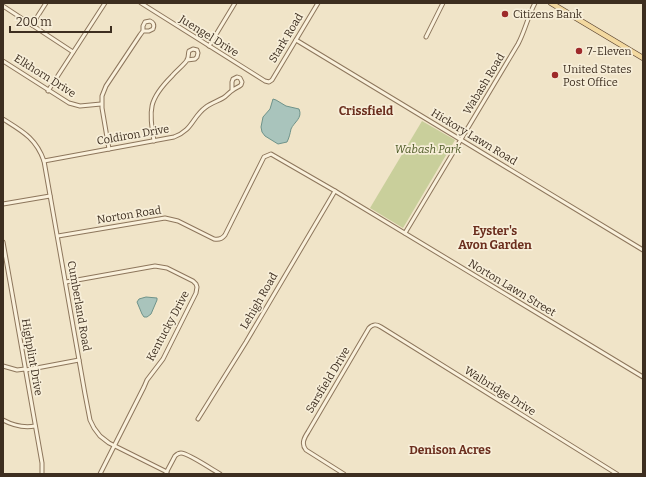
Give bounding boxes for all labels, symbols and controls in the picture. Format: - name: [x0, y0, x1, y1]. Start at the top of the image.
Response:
- scale bar: [10, 8, 111, 34]
- place label: Citizens Bank: [513, 8, 583, 21]
- marker: Citizens Bank: [500, 9, 510, 19]
- street label: Stark Road: [266, 11, 306, 65]
- street label: Juengel Drive: [176, 12, 241, 59]
- text: 200 m: [16, 15, 52, 29]
- place label: 7-Eleven: [587, 45, 632, 58]
- marker: 7-Eleven: [574, 46, 584, 56]
- street label: Wabash Road: [461, 51, 508, 117]
- street label: Elkhorn Drive: [12, 52, 78, 100]
- place label: United States Post Office: [563, 63, 632, 89]
- marker: United States Post Office: [550, 70, 560, 80]
- district label: Crissfield: [339, 104, 394, 118]
- street label: Hickory Lawn Road: [429, 106, 520, 168]
- street label: Coldiron Drive: [96, 122, 170, 148]
- park label: Wabash Park: [395, 143, 462, 156]
- street label: Norton Road: [96, 203, 163, 226]
- district label: Eyster's Avon Garden: [458, 224, 532, 252]
- street label: Norton Lawn Street: [466, 257, 558, 319]
- street label: Cumberland Road: [65, 260, 93, 353]
- street label: Lehigh Road: [238, 270, 281, 332]
- street label: Kentucky Drive: [144, 289, 192, 363]
- street label: Highplint Drive: [19, 317, 45, 397]
- street label: Sarsfield Drive: [303, 345, 353, 415]
- street label: Walbridge Drive: [462, 364, 538, 418]
- district label: Denison Acres: [409, 443, 491, 457]

